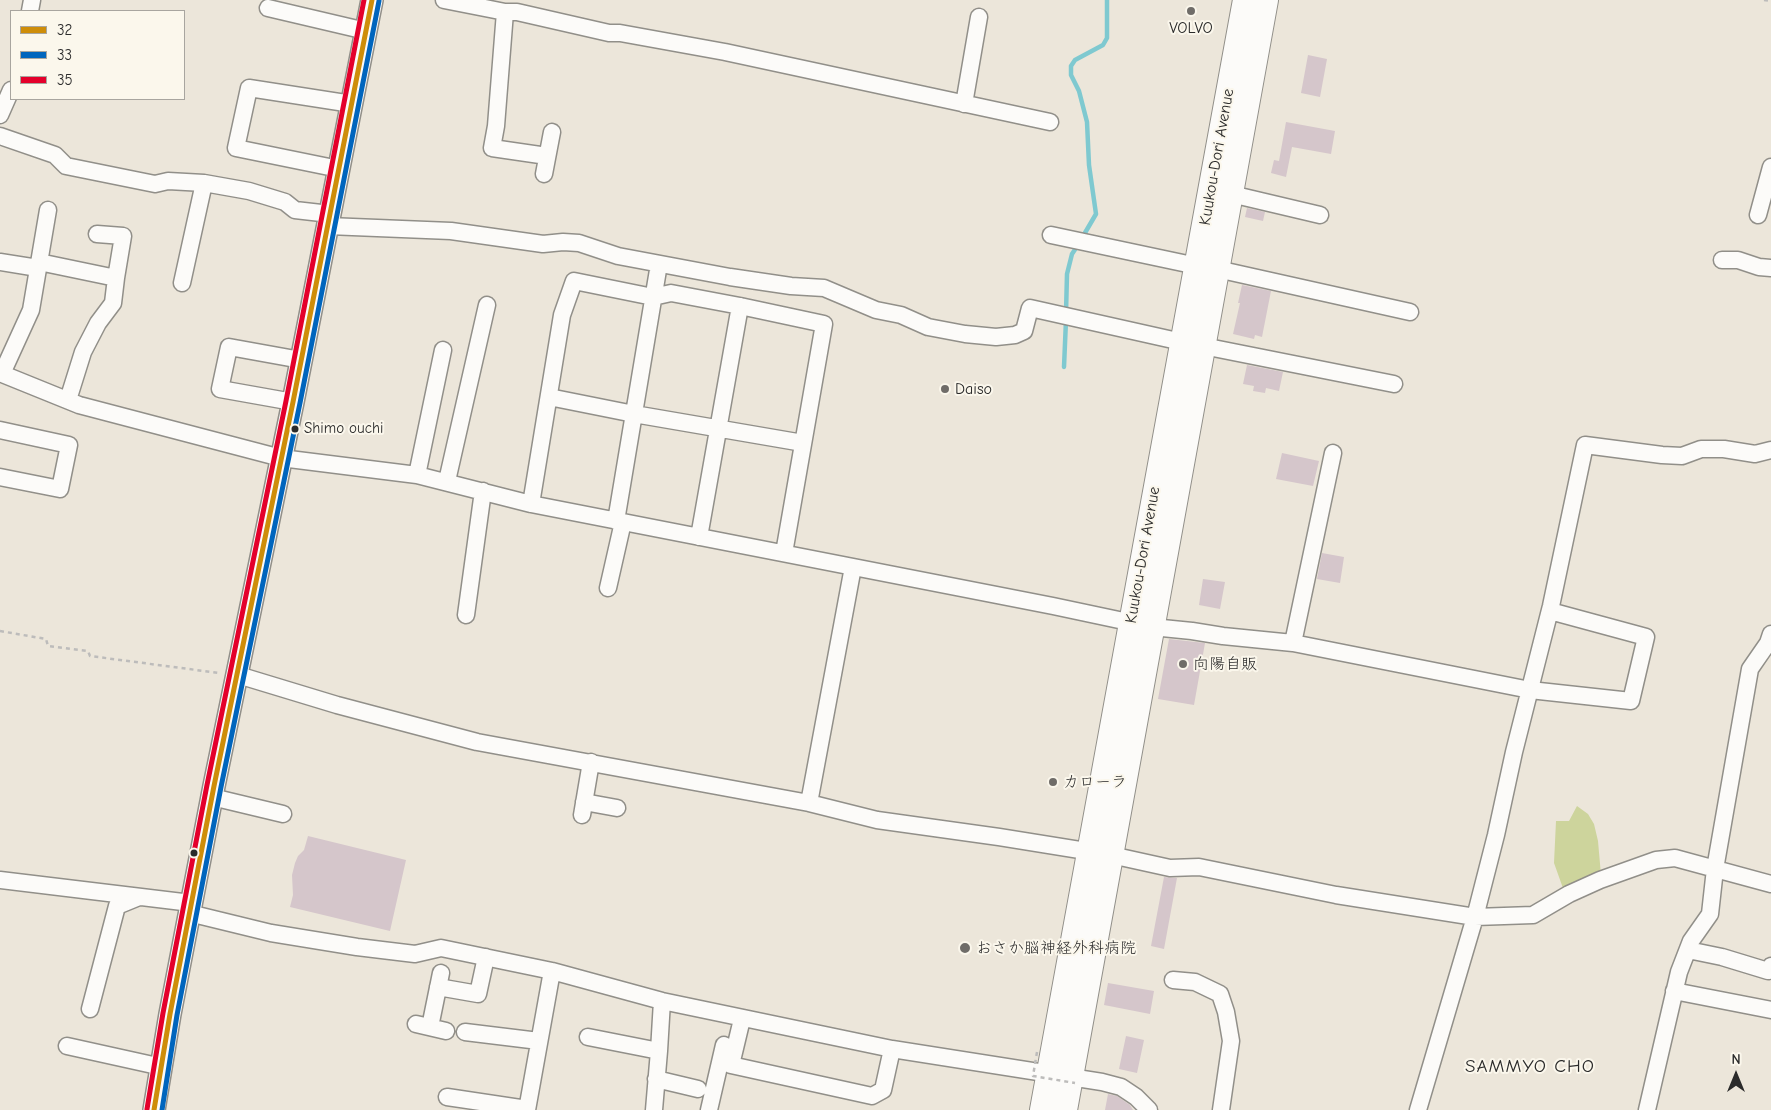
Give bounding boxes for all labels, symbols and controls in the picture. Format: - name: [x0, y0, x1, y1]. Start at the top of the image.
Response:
- marker: VOLVO: [1185, 5, 1197, 17]
- legend: [10, 10, 185, 100]
- place label: VOLVO: [1169, 18, 1213, 38]
- text: 32: [57, 21, 72, 39]
- text: 33: [57, 46, 72, 64]
- text: 35: [57, 71, 73, 89]
- street label: Kuukou-Dori Avenue: [1196, 87, 1238, 227]
- place label: Daiso: [955, 379, 992, 399]
- marker: Daiso: [939, 383, 951, 395]
- place label: Shimo ouchi: [304, 420, 383, 438]
- marker: Shimo ouchi: [290, 424, 300, 434]
- street label: Kuukou-Dori Avenue: [1122, 485, 1164, 625]
- place label: 向陽自販: [1193, 654, 1257, 674]
- marker: 向陽自販: [1177, 658, 1189, 670]
- place label: カローラ: [1063, 772, 1127, 792]
- marker: カローラ: [1047, 776, 1059, 788]
- unlabelled marker: [189, 848, 199, 858]
- place label: おさか脳神経外科病院: [976, 938, 1136, 958]
- marker: おさか脳神経外科病院: [958, 941, 972, 955]
- north arrow: [1711, 1050, 1761, 1100]
- text: N: [1731, 1051, 1741, 1068]
- district label: SAMMYO CHO: [1464, 1056, 1596, 1078]

